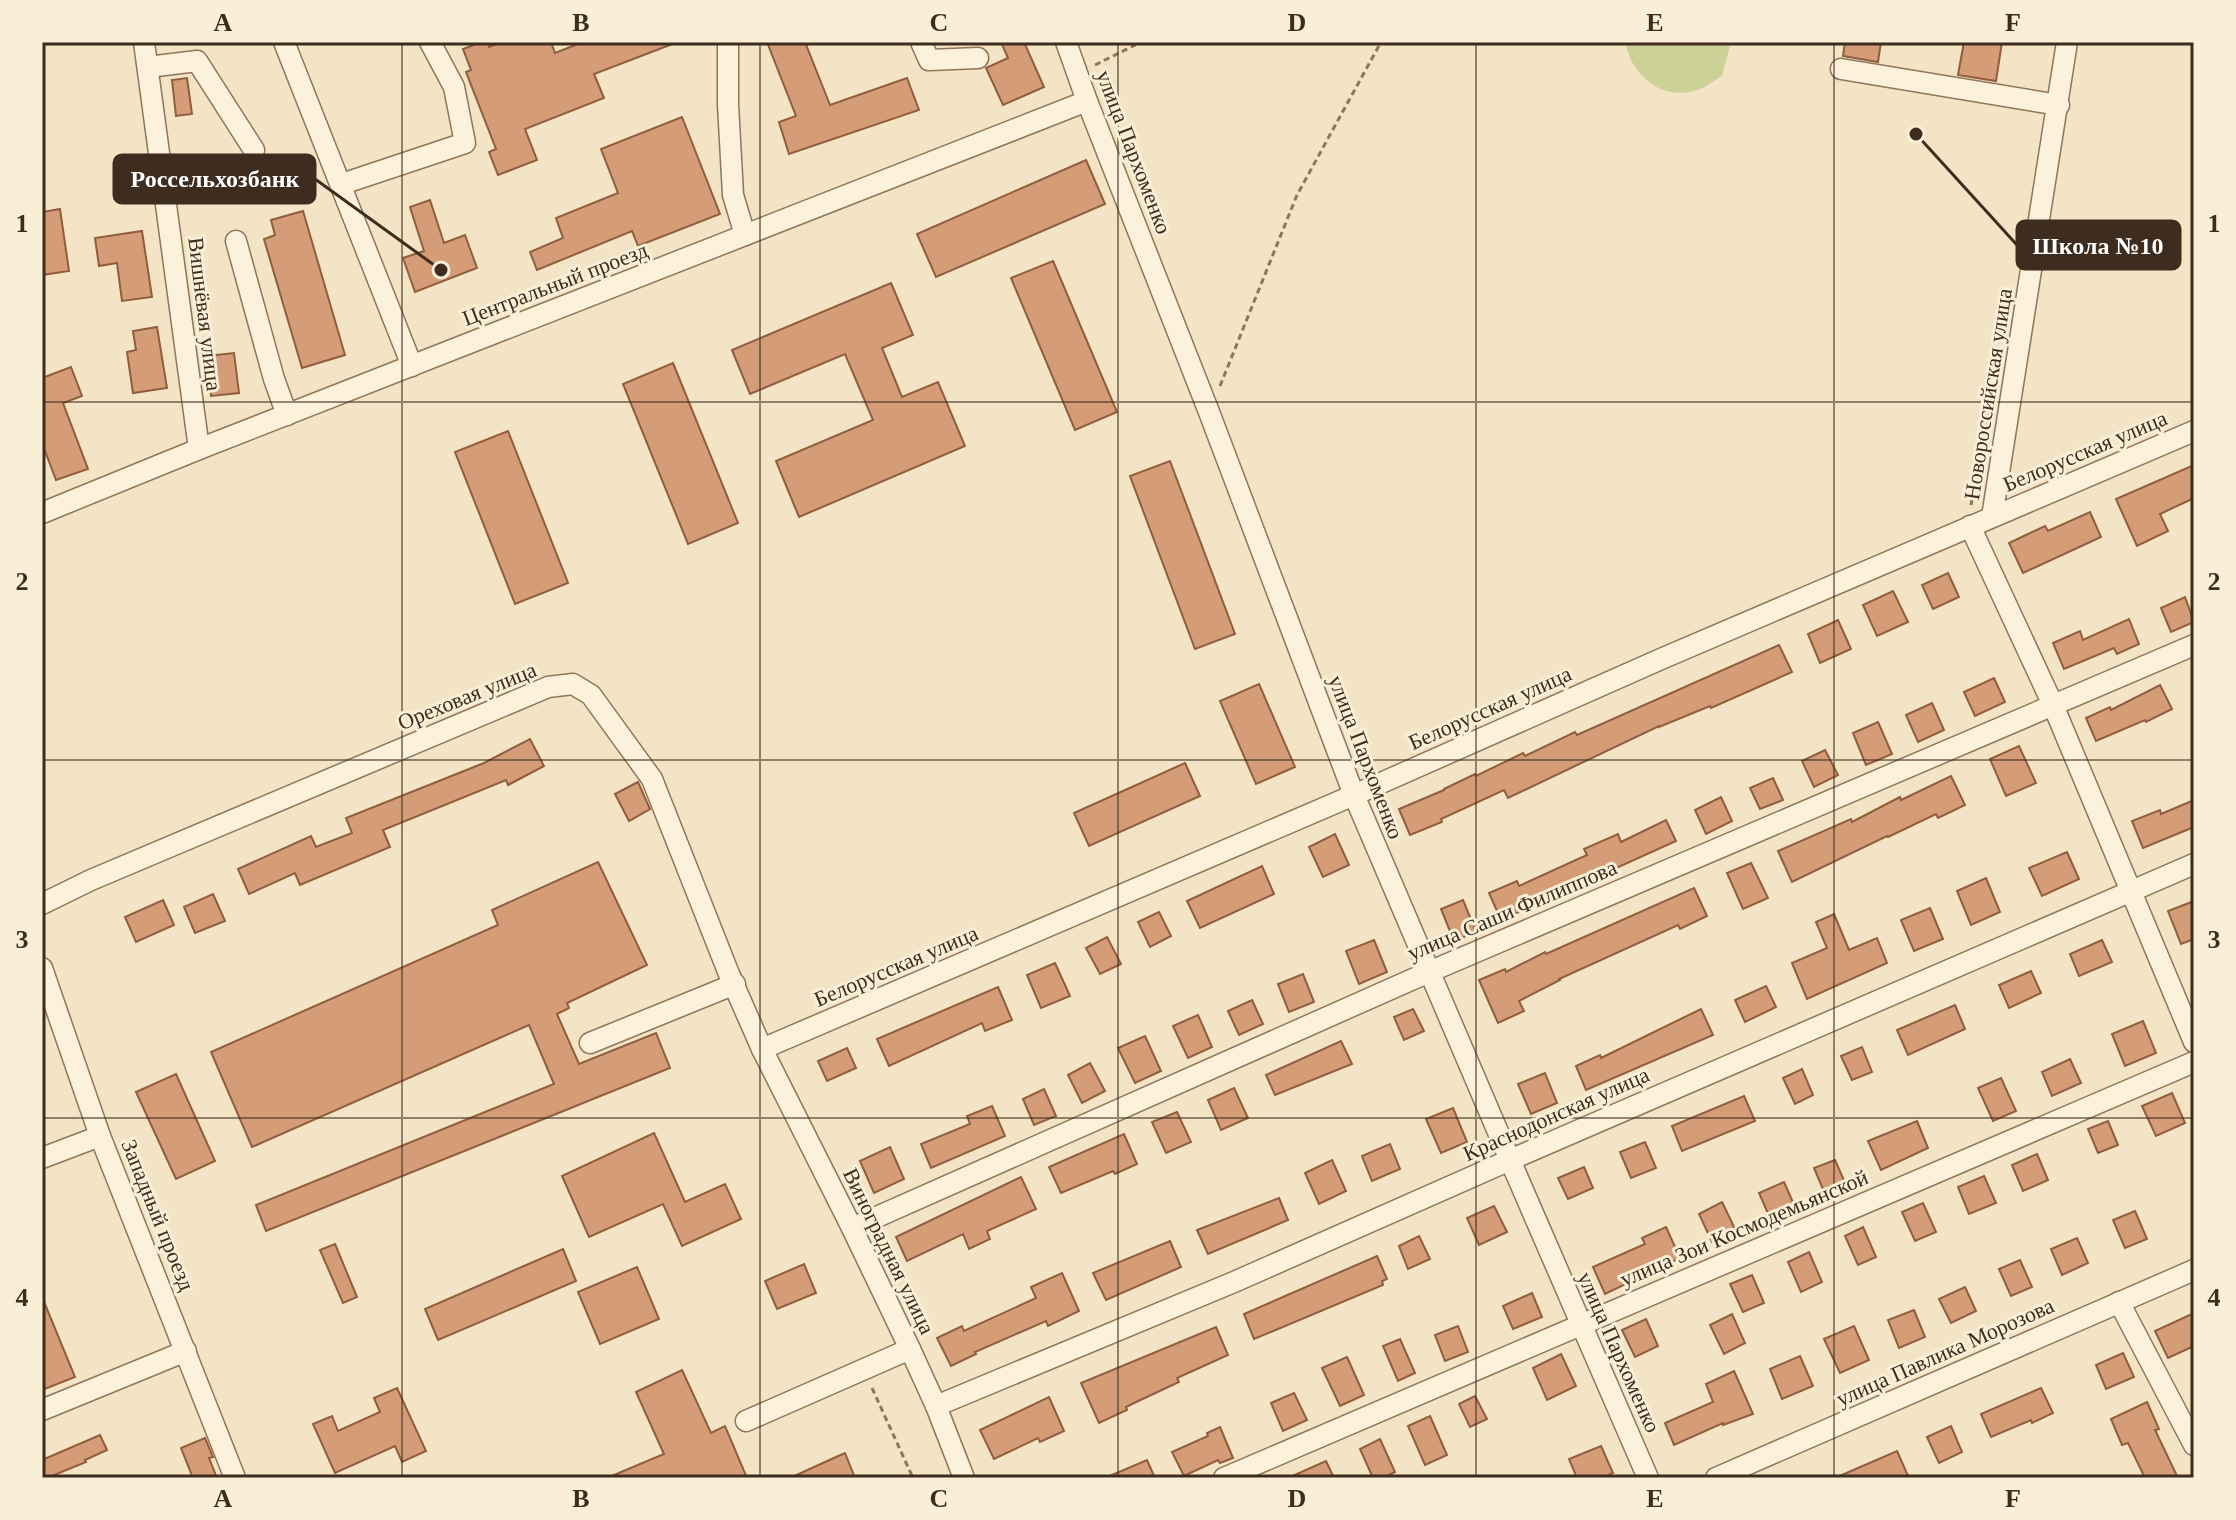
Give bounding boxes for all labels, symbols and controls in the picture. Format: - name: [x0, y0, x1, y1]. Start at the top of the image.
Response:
- text: A: [214, 8, 233, 37]
- text: B: [572, 8, 590, 37]
- text: C: [930, 8, 948, 37]
- text: D: [1288, 8, 1306, 37]
- text: E: [1646, 8, 1664, 37]
- text: F: [2005, 8, 2021, 37]
- street label: улица Пархоменко: [1091, 67, 1177, 237]
- callout: Россельхозбанк: [114, 155, 315, 203]
- text: Россельхозбанк: [131, 166, 300, 192]
- text: 1: [16, 209, 29, 238]
- text: 1: [2208, 209, 2221, 238]
- callout: Школа №10: [2017, 221, 2180, 269]
- text: Школа №10: [2032, 233, 2164, 259]
- street label: Вишнёвая улица: [183, 236, 227, 393]
- street label: Центральный проезд: [459, 237, 651, 331]
- street label: Новороссийская улица: [1959, 286, 2017, 501]
- street label: Белорусская улица: [1999, 405, 2171, 497]
- text: 2: [16, 567, 29, 596]
- text: 2: [2208, 567, 2221, 596]
- street label: Ореховая улица: [394, 657, 540, 735]
- street label: Белорусская улица: [1405, 661, 1576, 755]
- street label: улица Пархоменко: [1323, 672, 1409, 842]
- street label: улица Саши Филиппова: [1404, 854, 1621, 965]
- street label: Белорусская улица: [810, 920, 982, 1012]
- text: 3: [16, 925, 29, 954]
- text: 3: [2208, 925, 2221, 954]
- street label: Краснодонская улица: [1459, 1062, 1653, 1166]
- street label: Западный проезд: [116, 1136, 200, 1294]
- street label: Виноградная улица: [838, 1164, 940, 1338]
- street label: улица Зои Космодемьянской: [1616, 1164, 1872, 1292]
- street label: улица Пархоменко: [1572, 1268, 1666, 1436]
- text: 4: [16, 1283, 29, 1312]
- text: 4: [2208, 1283, 2221, 1312]
- street label: улица Павлика Морозова: [1832, 1293, 2058, 1411]
- text: A: [214, 1484, 233, 1513]
- text: B: [572, 1484, 590, 1513]
- text: C: [930, 1484, 948, 1513]
- text: D: [1288, 1484, 1306, 1513]
- text: E: [1646, 1484, 1664, 1513]
- text: F: [2005, 1484, 2021, 1513]

